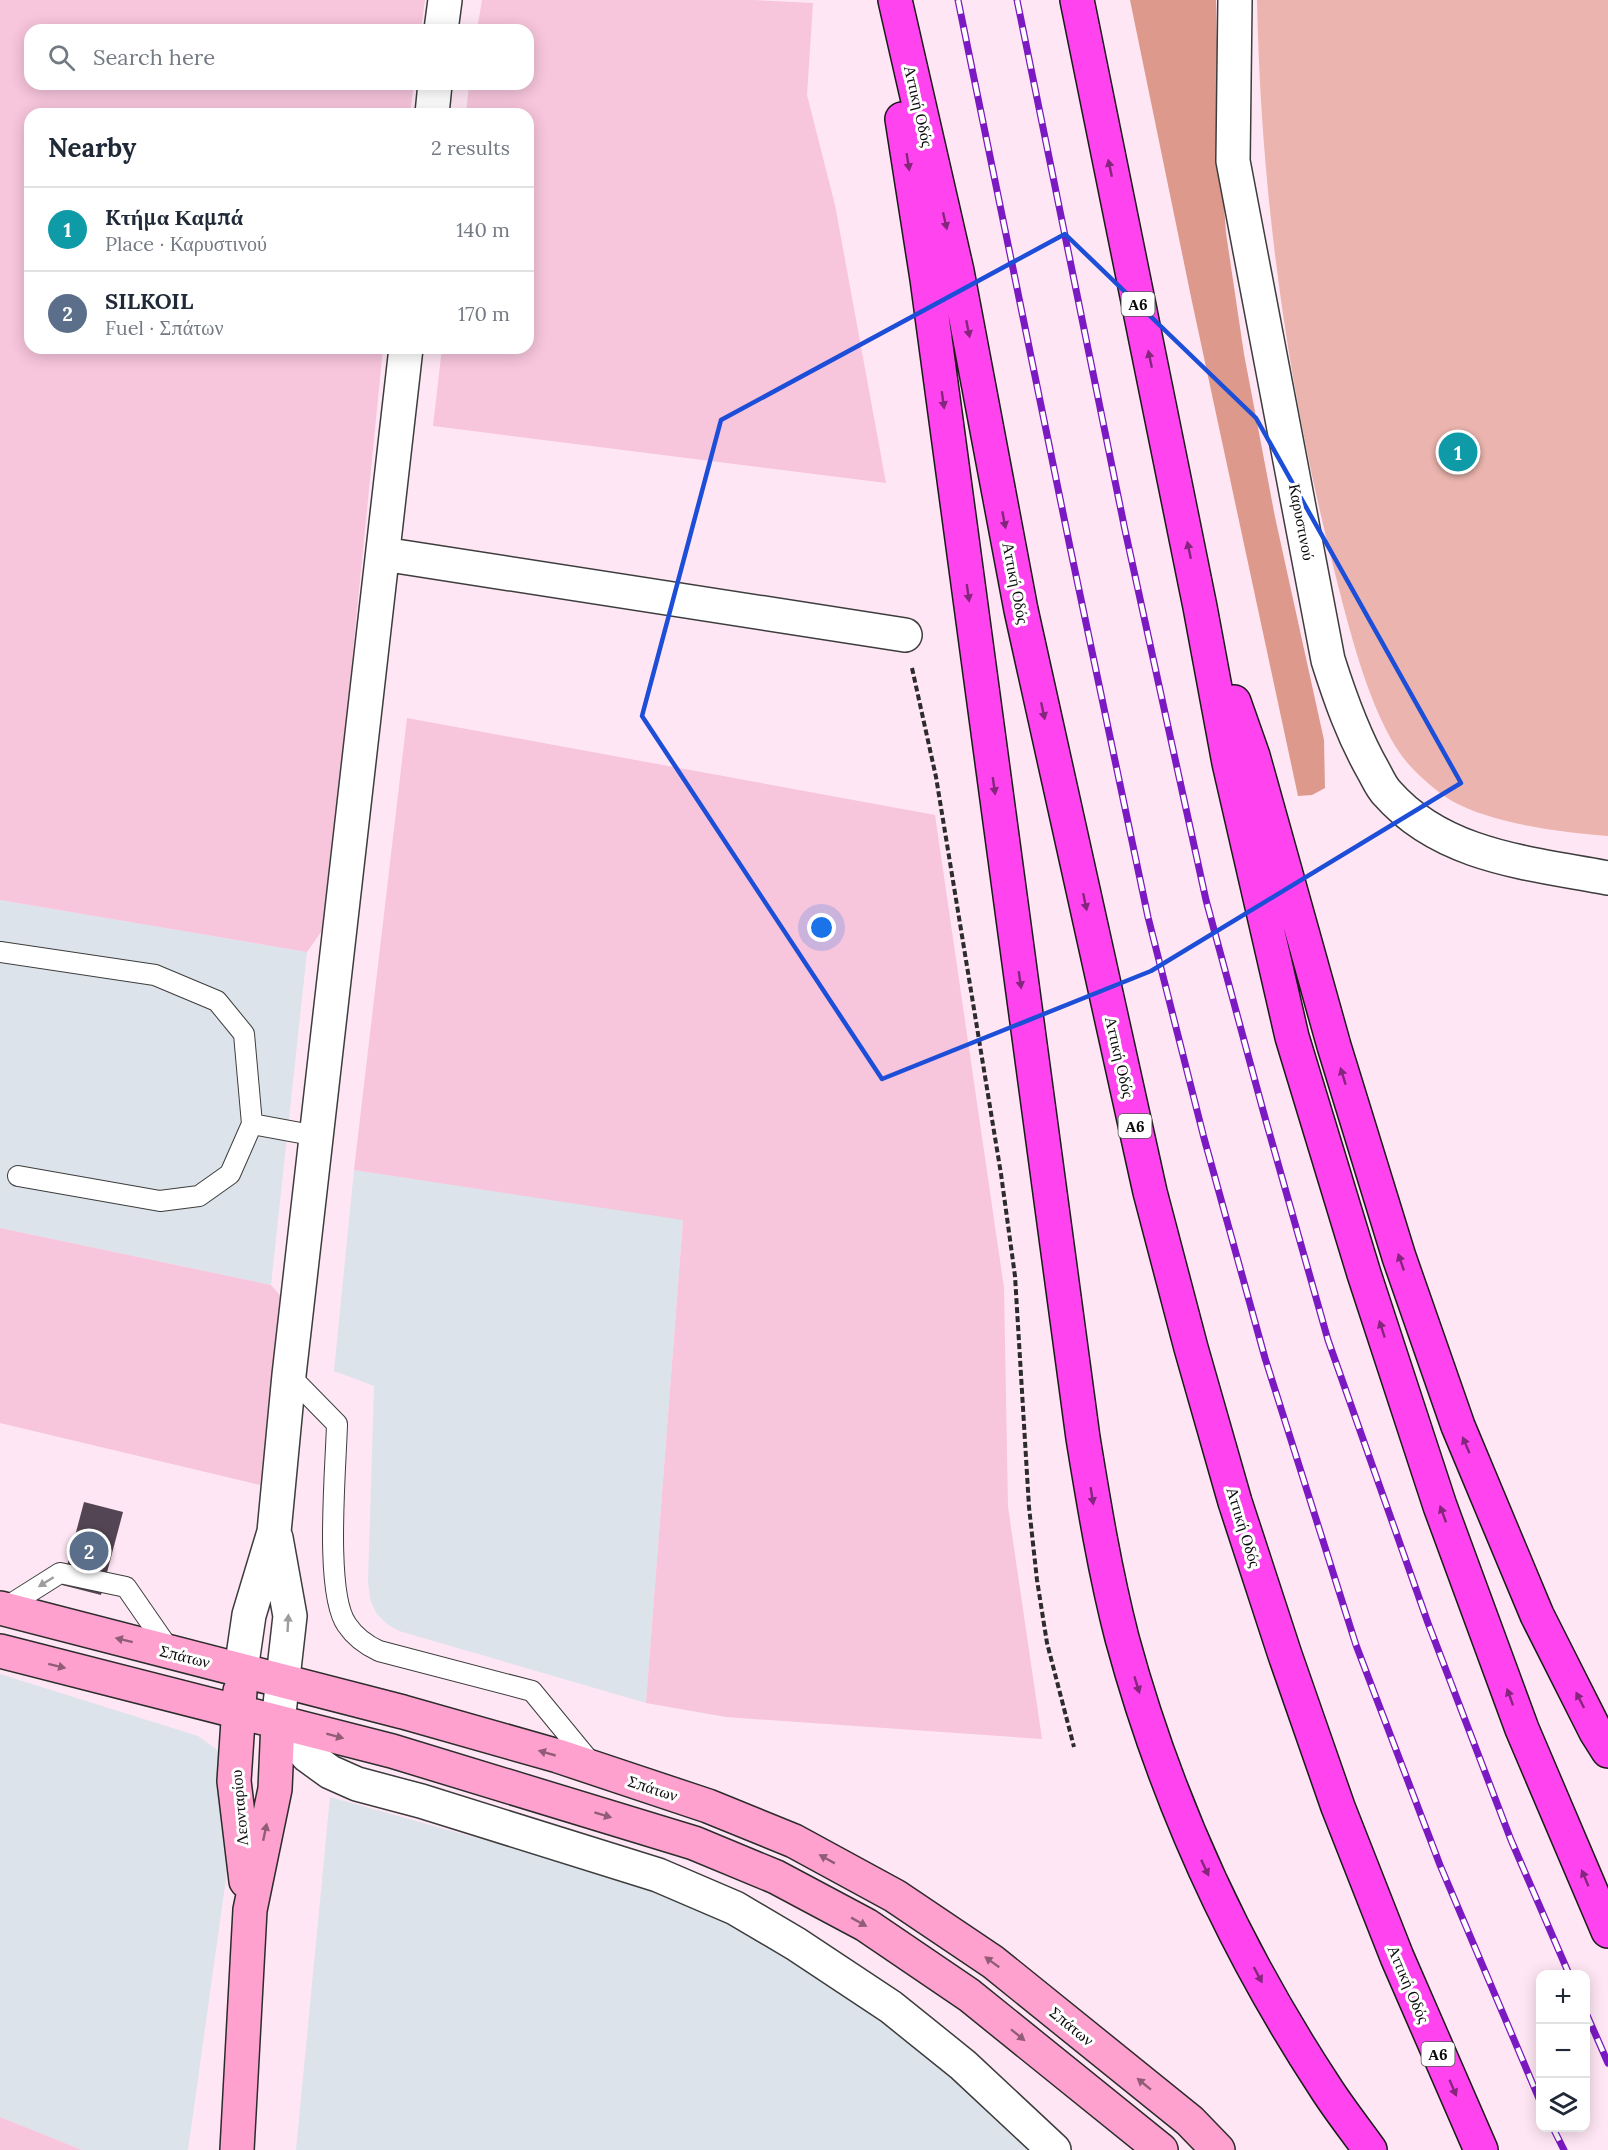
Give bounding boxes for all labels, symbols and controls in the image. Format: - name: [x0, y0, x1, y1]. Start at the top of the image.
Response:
- search box: [24, 24, 534, 90]
- icon: search: [45, 41, 78, 74]
- text: Search here: [93, 43, 215, 71]
- street label: Αττική Οδός: [900, 63, 938, 149]
- text: Nearby: [48, 131, 136, 164]
- text: 2 results: [431, 135, 510, 160]
- one-way arrow: [904, 152, 913, 171]
- one-way arrow: [1105, 158, 1115, 177]
- text: Kτήμα Καμπά: [105, 203, 243, 231]
- one-way arrow: [941, 212, 951, 230]
- text: 1: [63, 217, 72, 242]
- text: 140 m: [456, 217, 510, 242]
- text: Place · Καρυστινού: [105, 231, 267, 256]
- text: SILKOIL: [105, 287, 193, 315]
- road number: Α6: [1122, 292, 1154, 316]
- text: 2: [62, 301, 73, 326]
- text: 170 m: [458, 301, 510, 326]
- text: Fuel · Σπάτων: [105, 315, 223, 340]
- one-way arrow: [964, 319, 973, 338]
- one-way arrow: [1145, 349, 1154, 368]
- one-way arrow: [938, 390, 947, 409]
- pin: 1: [1438, 430, 1478, 474]
- street label: Καρυστινού: [1285, 482, 1319, 562]
- one-way arrow: [1000, 511, 1009, 530]
- street label: Αττική Οδός: [998, 540, 1034, 626]
- one-way arrow: [1184, 540, 1193, 559]
- one-way arrow: [964, 584, 973, 603]
- one-way arrow: [1039, 702, 1049, 721]
- one-way arrow: [990, 777, 999, 796]
- one-way arrow: [1081, 893, 1090, 912]
- your location: [807, 913, 836, 942]
- one-way arrow: [1016, 970, 1025, 989]
- street label: Αττική Οδός: [1101, 1014, 1139, 1100]
- one-way arrow: [1338, 1067, 1347, 1085]
- road number: Α6: [1118, 1114, 1152, 1138]
- one-way arrow: [1396, 1253, 1405, 1271]
- one-way arrow: [1376, 1320, 1386, 1338]
- one-way arrow: [1461, 1436, 1471, 1454]
- street label: Αττική Οδός: [1222, 1484, 1266, 1570]
- one-way arrow: [1088, 1486, 1097, 1505]
- one-way arrow: [1438, 1505, 1448, 1523]
- pin: 2: [70, 1528, 109, 1574]
- one-way arrow: [38, 1576, 54, 1587]
- one-way arrow: [284, 1613, 293, 1632]
- one-way arrow: [115, 1635, 133, 1644]
- street label: Σπάτων: [158, 1640, 212, 1672]
- one-way arrow: [48, 1661, 66, 1671]
- one-way arrow: [1132, 1676, 1142, 1694]
- one-way arrow: [1505, 1688, 1515, 1706]
- one-way arrow: [1575, 1691, 1585, 1708]
- one-way arrow: [326, 1732, 344, 1742]
- one-way arrow: [538, 1748, 556, 1757]
- street label: Λεονταρίου: [226, 1769, 252, 1847]
- street label: Σπάτων: [626, 1771, 680, 1805]
- one-way arrow: [594, 1810, 612, 1820]
- one-way arrow: [261, 1823, 271, 1841]
- one-way arrow: [818, 1854, 835, 1864]
- one-way arrow: [1200, 1859, 1210, 1877]
- one-way arrow: [1580, 1868, 1590, 1886]
- one-way arrow: [851, 1917, 868, 1927]
- street label: Αττική Οδός: [1384, 1942, 1435, 2027]
- one-way arrow: [985, 1956, 1001, 1968]
- one-way arrow: [1253, 1967, 1263, 1984]
- map controls: [1536, 1970, 1590, 2132]
- button: +: [1536, 1970, 1590, 2024]
- street label: Σπάτων: [1046, 2002, 1098, 2050]
- button: −: [1536, 2024, 1590, 2078]
- one-way arrow: [1010, 2028, 1025, 2041]
- road number: Α6: [1422, 2042, 1454, 2066]
- one-way arrow: [1136, 2078, 1152, 2091]
- button: layers: [1536, 2078, 1590, 2132]
- one-way arrow: [1449, 2079, 1458, 2097]

